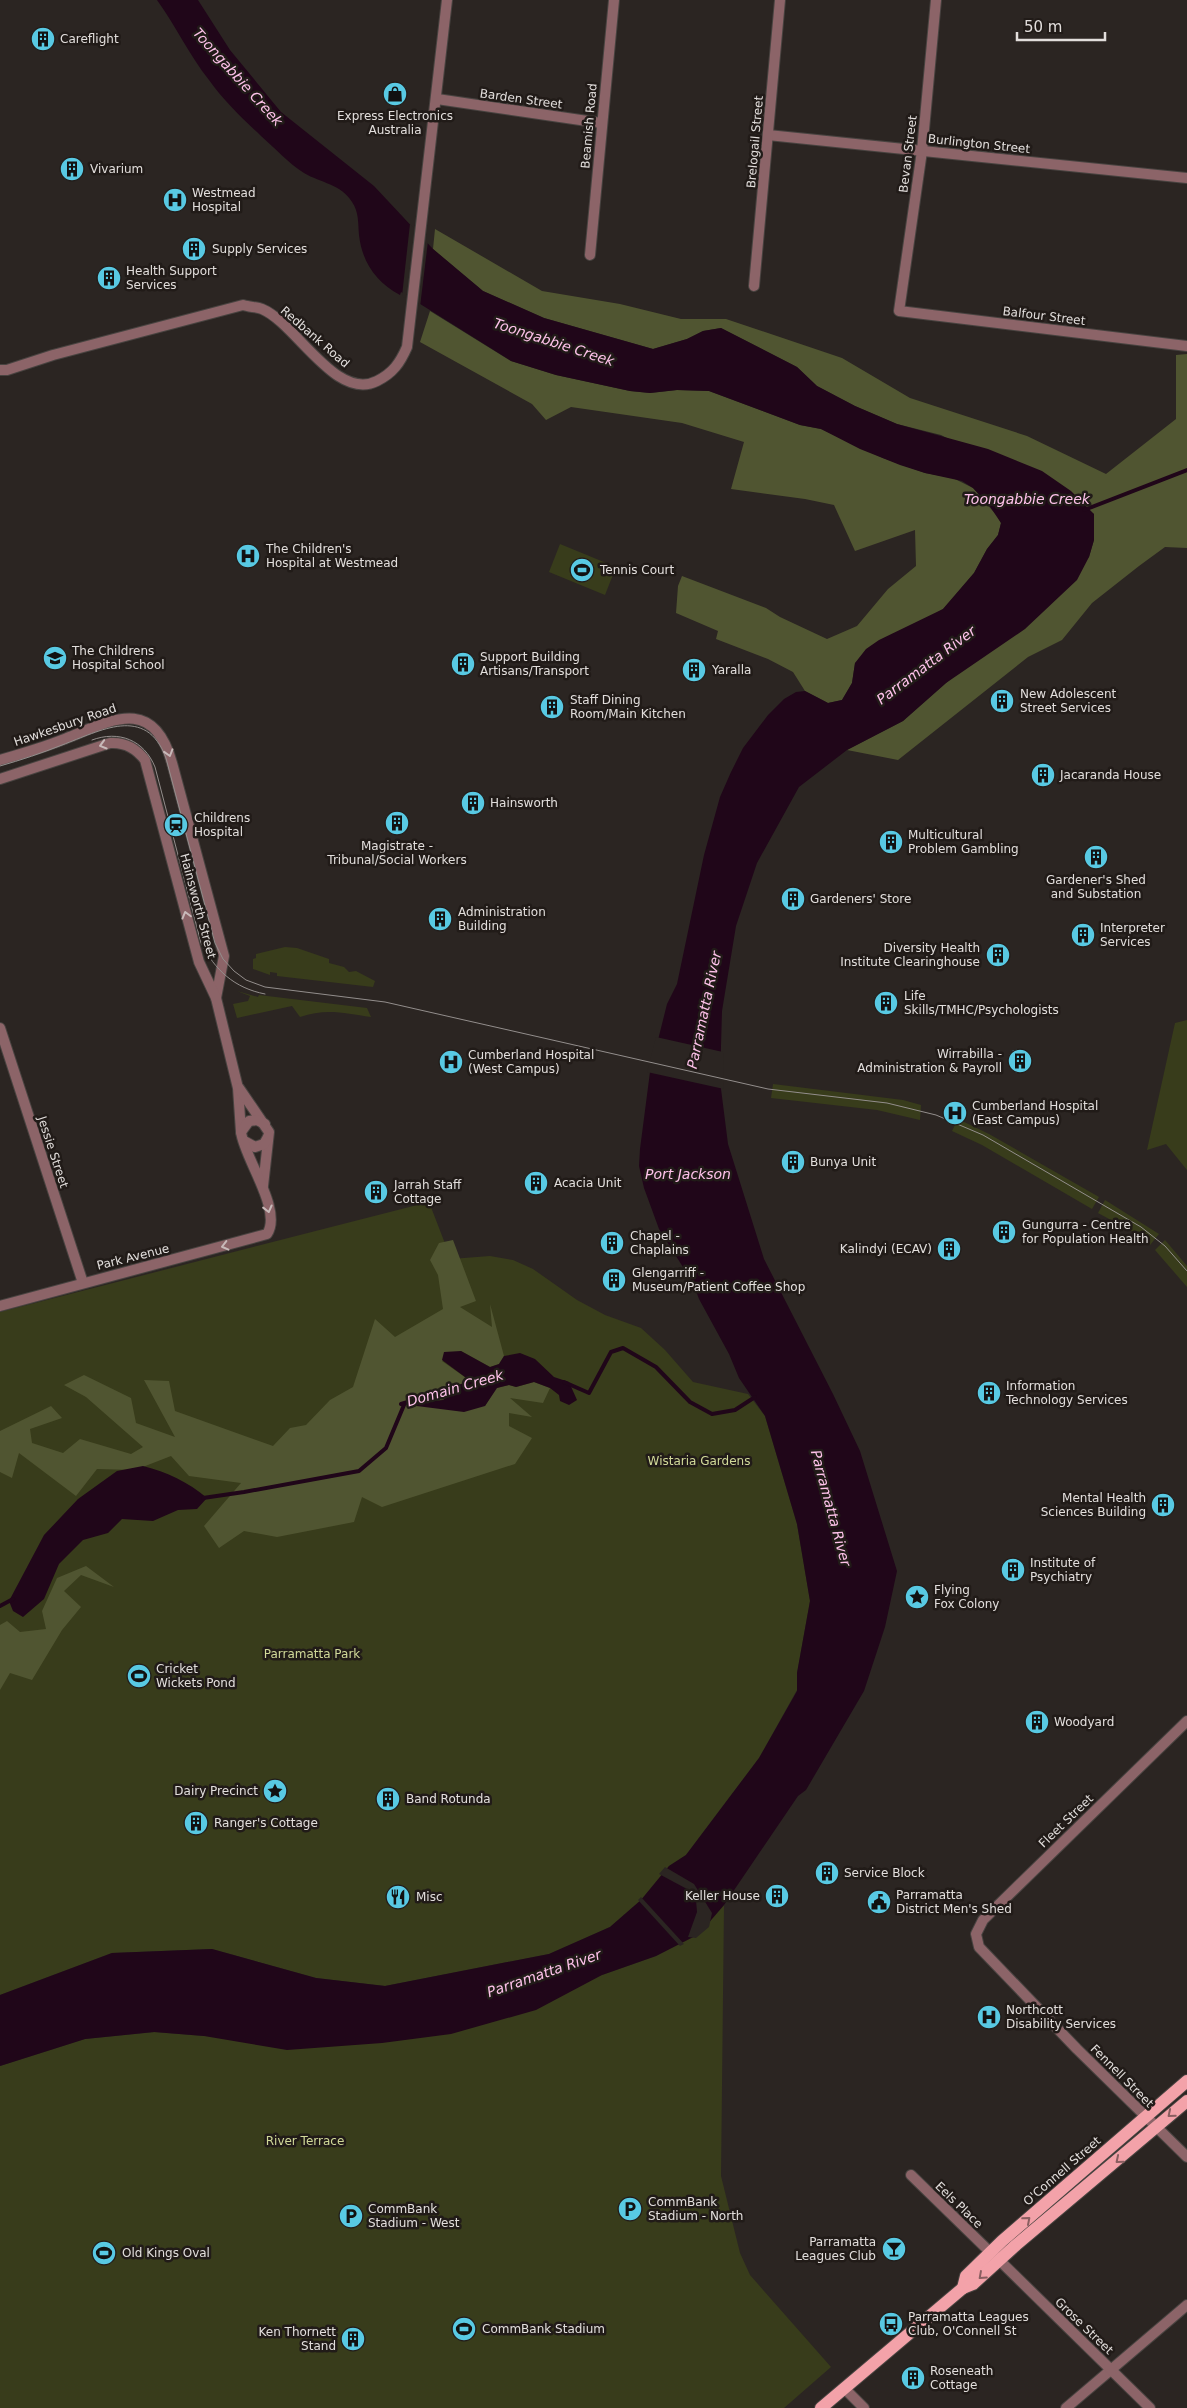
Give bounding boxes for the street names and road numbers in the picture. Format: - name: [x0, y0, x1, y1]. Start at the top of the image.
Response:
- street label: Beamish Road: [578, 83, 600, 169]
- street label: Barden Street: [479, 86, 563, 112]
- street label: Brelogail Street: [744, 95, 766, 189]
- street label: Bevan Street: [896, 114, 920, 194]
- street label: Burlington Street: [927, 132, 1031, 156]
- street label: Redbank Road: [278, 303, 352, 371]
- street label: Balfour Street: [1002, 304, 1086, 328]
- street label: Hawkesbury Road: [12, 701, 118, 749]
- street label: Hainsworth Street: [177, 852, 219, 960]
- street label: Jessie Street: [35, 1113, 71, 1190]
- street label: Park Avenue: [95, 1241, 171, 1273]
- street label: Fleet Street: [1036, 1791, 1096, 1850]
- street label: Fennell Street: [1088, 2042, 1157, 2111]
- street label: O'Connell Street: [1020, 2133, 1104, 2208]
- street label: Eels Place: [932, 2179, 986, 2231]
- street label: Grose Street: [1052, 2295, 1116, 2357]

